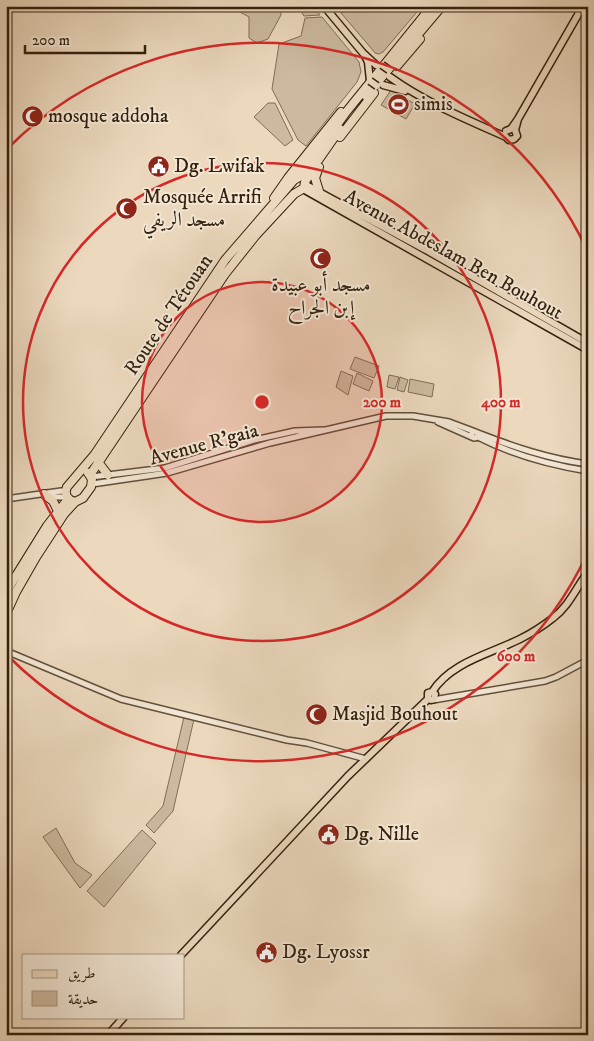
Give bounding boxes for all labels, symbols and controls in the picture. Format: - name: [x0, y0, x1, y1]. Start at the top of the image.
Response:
- scale bar: [25, 22, 145, 54]
- text: 200 m: [32, 31, 70, 50]
- sports icon: simis: [386, 92, 410, 116]
- place label: simis: [414, 92, 453, 117]
- mosque icon: mosque addoha: [20, 104, 44, 128]
- place label: mosque addoha: [48, 104, 169, 129]
- public building icon: Dg. Lwifak: [146, 154, 170, 178]
- place label: Dg. Lwifak: [174, 154, 265, 179]
- street label: Avenue Abdeslam Ben Bouhout: [339, 184, 567, 326]
- place label: Mosquée Arrifi مسجد الريفي: [143, 185, 262, 239]
- mosque icon: Mosquée Arrifi مسجد الريفي: [115, 196, 139, 220]
- mosque icon: مسجد أبو عبيدة إبن الجراح: [309, 247, 333, 271]
- street label: Route de Tétouan: [119, 249, 219, 380]
- place label: مسجد أبو عبيدة إبن الجراح: [271, 270, 371, 325]
- centre of rings: [253, 393, 271, 411]
- text: 200 m: [363, 393, 402, 412]
- text: 400 m: [480, 393, 521, 412]
- street label: Avenue R'gaia: [147, 418, 262, 472]
- text: 600 m: [497, 647, 536, 666]
- mosque icon: Masjid Bouhout: [304, 702, 328, 726]
- place label: Masjid Bouhout: [332, 702, 458, 727]
- public building icon: Dg. Nille: [316, 822, 340, 846]
- place label: Dg. Nille: [344, 822, 419, 847]
- public building icon: Dg. Lyossr: [254, 940, 278, 964]
- place label: Dg. Lyossr: [282, 940, 370, 965]
- legend: [22, 954, 185, 1018]
- text: طريق: [68, 964, 95, 983]
- text: حديقة: [68, 990, 98, 1009]

